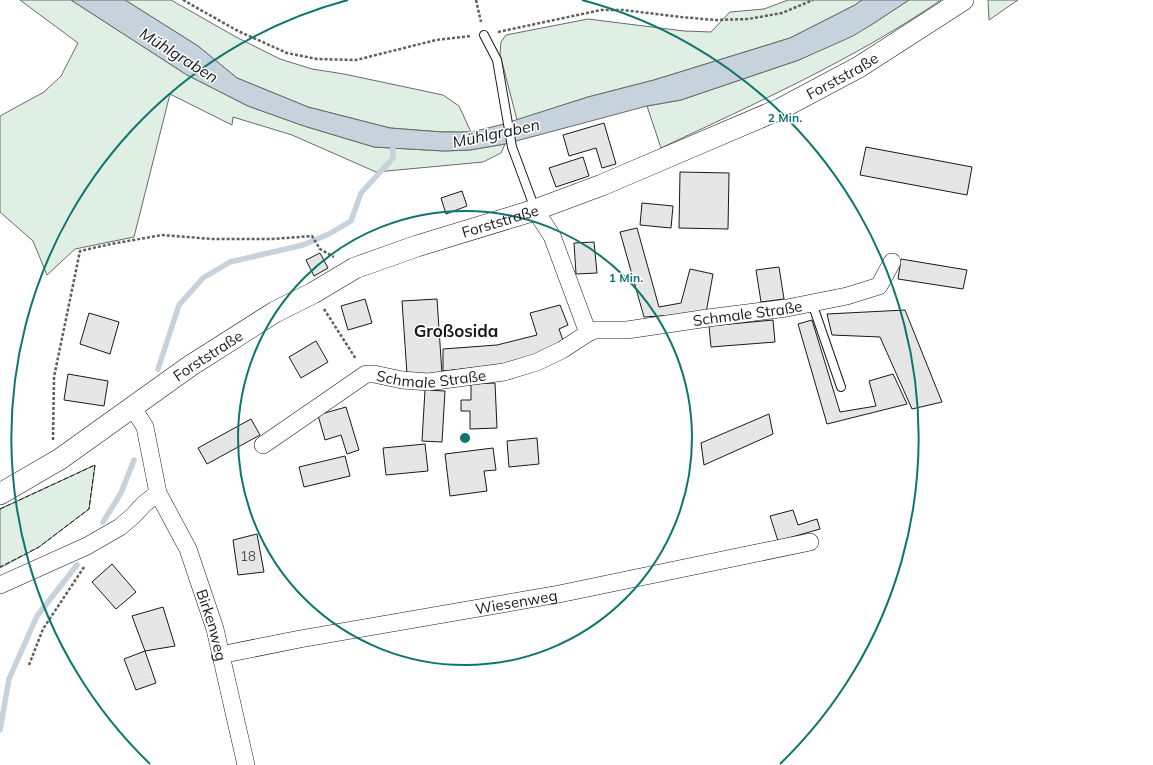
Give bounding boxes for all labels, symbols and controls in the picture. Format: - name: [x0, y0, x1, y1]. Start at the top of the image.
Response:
- water label: Mühlgraben: [136, 23, 222, 87]
- street label: Forststraße: [803, 48, 882, 103]
- text: 2 Min.: [768, 110, 802, 125]
- water label: Mühlgraben: [450, 114, 542, 152]
- street label: Forststraße: [459, 200, 541, 241]
- text: 1 Min.: [609, 270, 643, 285]
- street label: Schmale Straße: [691, 296, 804, 330]
- district label: Großosida: [414, 320, 498, 341]
- street label: Forststraße: [169, 326, 246, 385]
- street label: Schmale Straße: [375, 365, 487, 391]
- centre of rings: [458, 431, 472, 445]
- house number: 18: [240, 548, 256, 564]
- street label: Wiesenweg: [474, 585, 559, 618]
- street label: Birkenweg: [193, 587, 231, 663]

